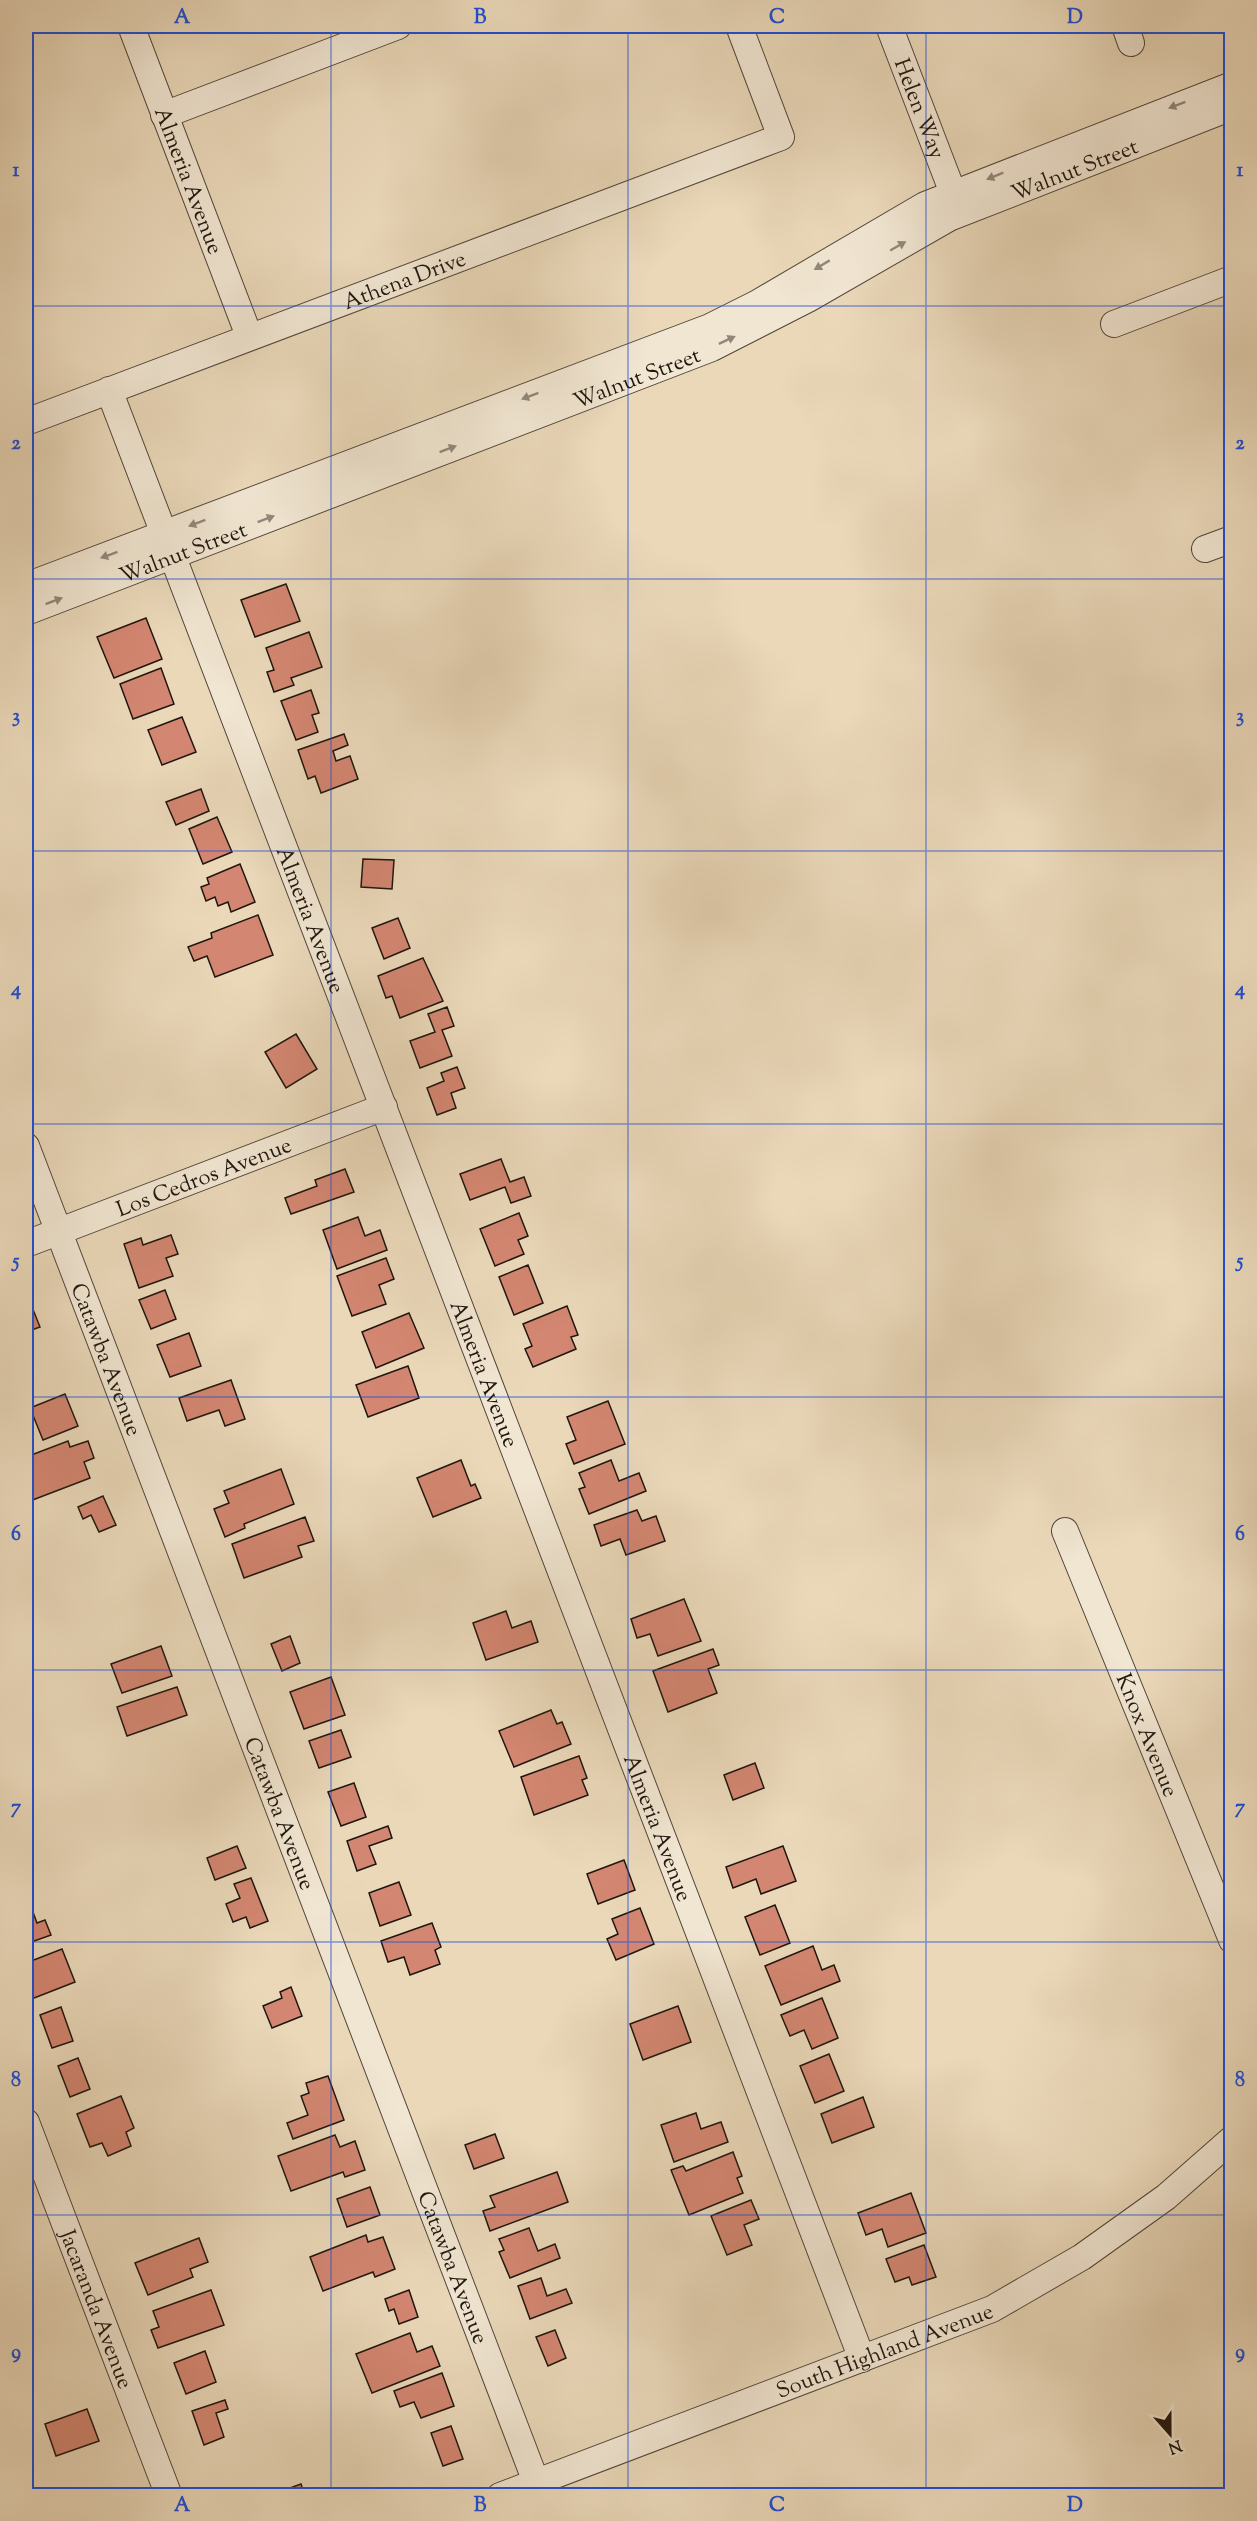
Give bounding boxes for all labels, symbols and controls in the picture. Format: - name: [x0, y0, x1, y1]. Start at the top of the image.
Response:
- text: A: [174, 4, 191, 33]
- text: B: [474, 4, 487, 33]
- text: C: [769, 4, 785, 33]
- text: D: [1067, 4, 1083, 33]
- street label: Helen Way: [884, 54, 952, 164]
- one-way arrow: [1168, 101, 1186, 111]
- street label: Almeria Avenue: [144, 103, 229, 259]
- street label: Walnut Street: [1007, 132, 1144, 211]
- text: 1: [13, 157, 20, 186]
- text: 1: [1237, 157, 1244, 186]
- one-way arrow: [986, 172, 1004, 181]
- one-way arrow: [890, 241, 907, 251]
- street label: Athena Drive: [339, 244, 471, 320]
- one-way arrow: [814, 260, 830, 271]
- one-way arrow: [719, 336, 736, 345]
- street label: Walnut Street: [569, 341, 706, 419]
- one-way arrow: [521, 392, 539, 402]
- text: 2: [11, 430, 21, 459]
- text: 2: [1235, 430, 1245, 459]
- one-way arrow: [439, 444, 457, 454]
- one-way arrow: [257, 514, 275, 524]
- street label: Walnut Street: [116, 515, 253, 593]
- one-way arrow: [188, 518, 206, 528]
- one-way arrow: [100, 551, 118, 560]
- one-way arrow: [45, 596, 63, 606]
- text: 3: [12, 703, 20, 732]
- text: 3: [1236, 703, 1244, 732]
- street label: Almeria Avenue: [266, 842, 351, 999]
- text: 4: [10, 976, 21, 1005]
- text: 4: [1234, 976, 1245, 1005]
- street label: Los Cedros Avenue: [112, 1131, 297, 1227]
- text: 5: [11, 1248, 20, 1277]
- text: 5: [1235, 1248, 1244, 1277]
- street label: Catawba Avenue: [61, 1279, 148, 1441]
- street label: Almeria Avenue: [440, 1296, 525, 1453]
- text: 6: [11, 1521, 21, 1550]
- text: 6: [1235, 1521, 1245, 1550]
- street label: Knox Avenue: [1106, 1669, 1185, 1802]
- street label: Catawba Avenue: [234, 1733, 322, 1895]
- street label: Almeria Avenue: [613, 1750, 699, 1907]
- text: 7: [11, 1794, 22, 1823]
- text: 7: [1235, 1794, 1246, 1823]
- text: 8: [11, 2067, 21, 2096]
- text: 8: [1235, 2067, 1245, 2096]
- street label: Catawba Avenue: [407, 2187, 495, 2349]
- street label: Jacaranda Avenue: [49, 2225, 140, 2394]
- street label: South Highland Avenue: [772, 2297, 998, 2409]
- text: 9: [11, 2339, 21, 2368]
- text: 9: [1235, 2339, 1245, 2368]
- north arrow: [1140, 2404, 1200, 2464]
- text: N: [1164, 2433, 1185, 2459]
- text: A: [174, 2492, 191, 2521]
- text: B: [474, 2492, 487, 2521]
- text: C: [769, 2492, 785, 2521]
- text: D: [1067, 2492, 1083, 2521]

